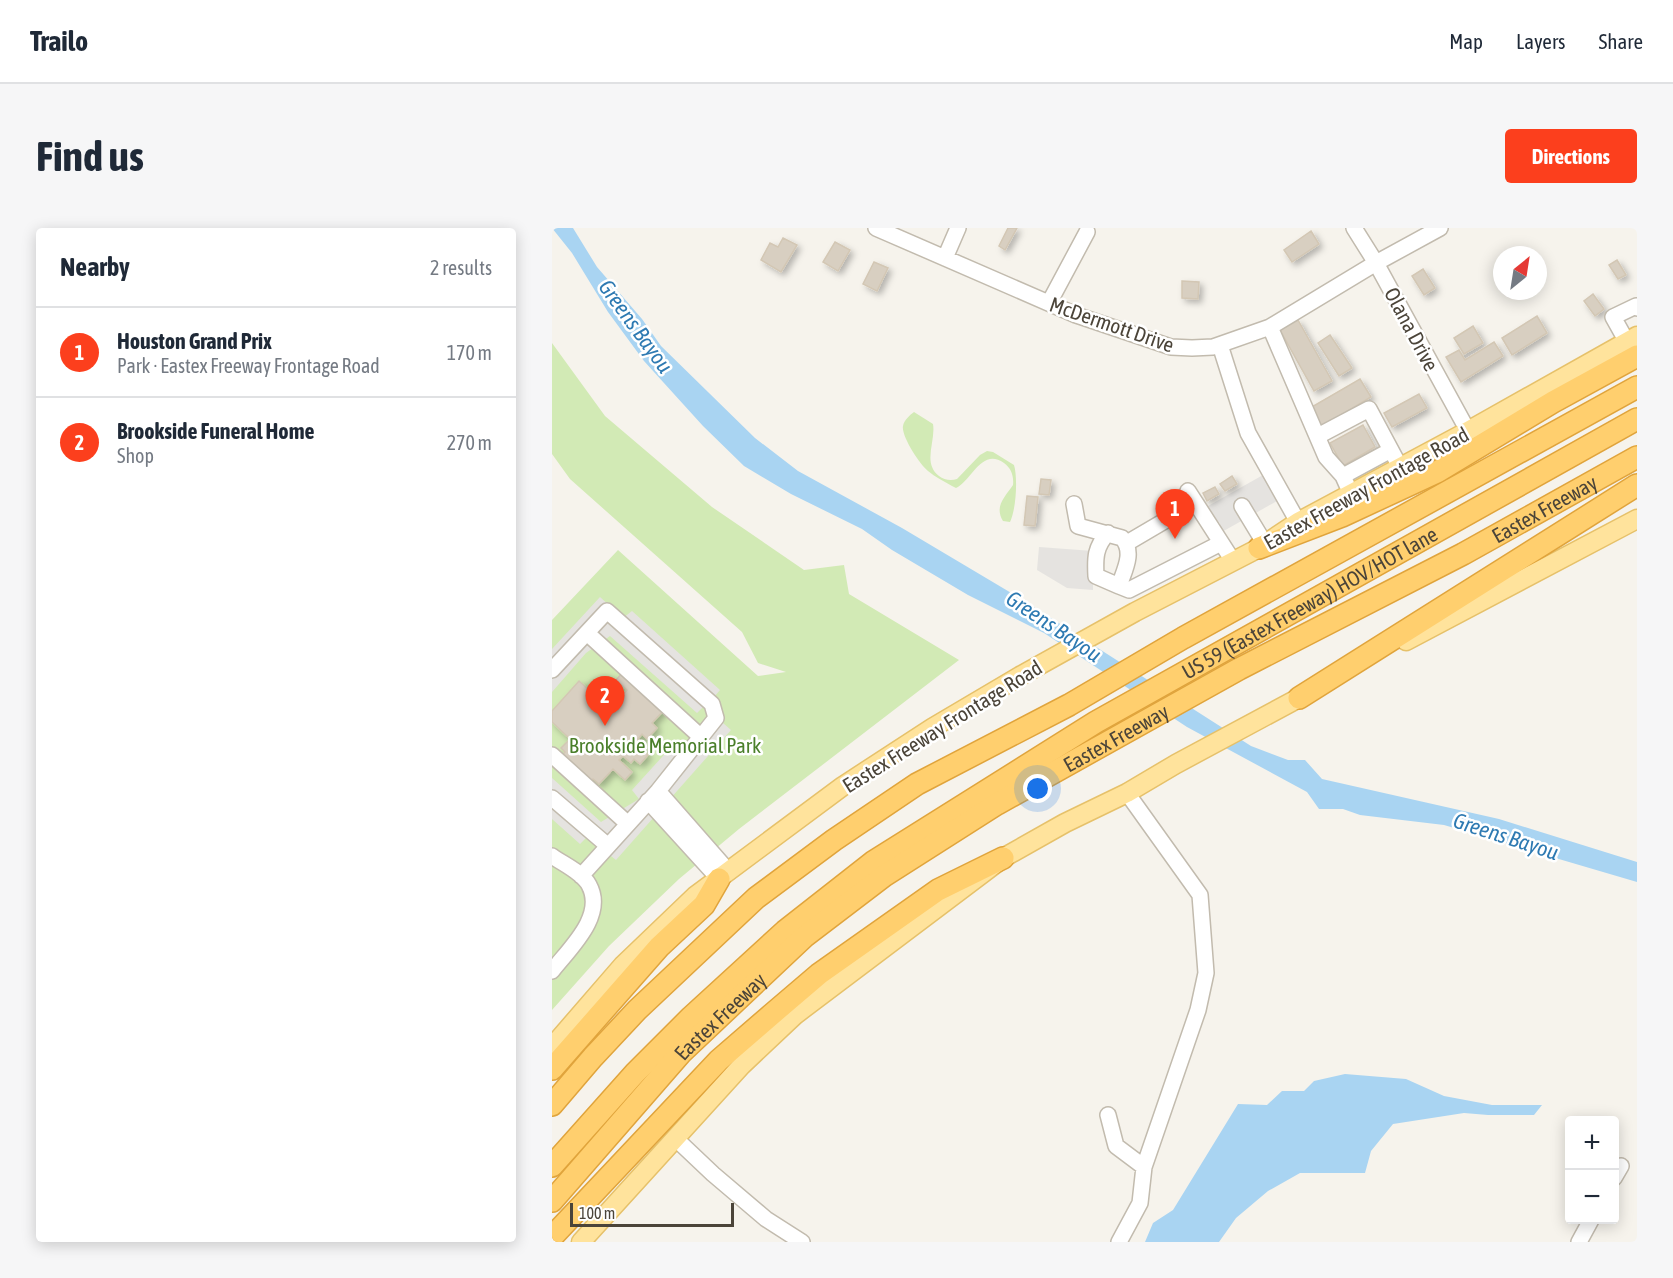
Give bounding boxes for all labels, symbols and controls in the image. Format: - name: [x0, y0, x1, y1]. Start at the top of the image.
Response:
- text: Trailo: [30, 25, 88, 57]
- text: Map: [1449, 29, 1483, 53]
- text: Layers: [1516, 29, 1566, 53]
- text: Share: [1599, 29, 1643, 53]
- button: Directions: [1505, 129, 1637, 183]
- text: Find us: [36, 132, 144, 180]
- north arrow: [1493, 246, 1547, 300]
- text: Nearby: [60, 252, 130, 282]
- text: 2 results: [430, 256, 492, 279]
- water label: Greens Bayou: [593, 274, 679, 378]
- street label: Olana Drive: [1380, 283, 1444, 375]
- street label: McDermott Drive: [1047, 291, 1177, 357]
- text: Houston Grand Prix: [117, 328, 272, 354]
- text: 1: [75, 341, 84, 364]
- text: 170 m: [447, 341, 492, 364]
- text: Park · Eastex Freeway Frontage Road: [117, 354, 380, 377]
- text: Brookside Funeral Home: [117, 418, 315, 444]
- street label: Eastex Freeway Frontage Road: [1259, 422, 1473, 554]
- text: 2: [75, 431, 84, 454]
- text: 270 m: [447, 431, 492, 454]
- text: Shop: [117, 444, 154, 467]
- street label: Eastex Freeway: [1488, 470, 1601, 547]
- pin: 1: [1156, 490, 1194, 539]
- street label: US 59 (Eastex Freeway) HOV/HOT lane: [1177, 521, 1441, 684]
- water label: Greens Bayou: [1002, 585, 1107, 667]
- street label: Eastex Freeway Frontage Road: [838, 655, 1046, 797]
- pin: 2: [586, 676, 624, 726]
- street label: Eastex Freeway: [1059, 699, 1173, 777]
- park label: Brookside Memorial Park: [569, 733, 761, 757]
- your location: [1023, 774, 1052, 803]
- water label: Greens Bayou: [1450, 807, 1562, 865]
- street label: Eastex Freeway: [669, 967, 771, 1064]
- map controls: [1565, 1116, 1619, 1224]
- button: +: [1565, 1116, 1619, 1170]
- button: −: [1565, 1170, 1619, 1224]
- scale bar: [570, 1200, 734, 1228]
- text: 100 m: [579, 1204, 615, 1222]

